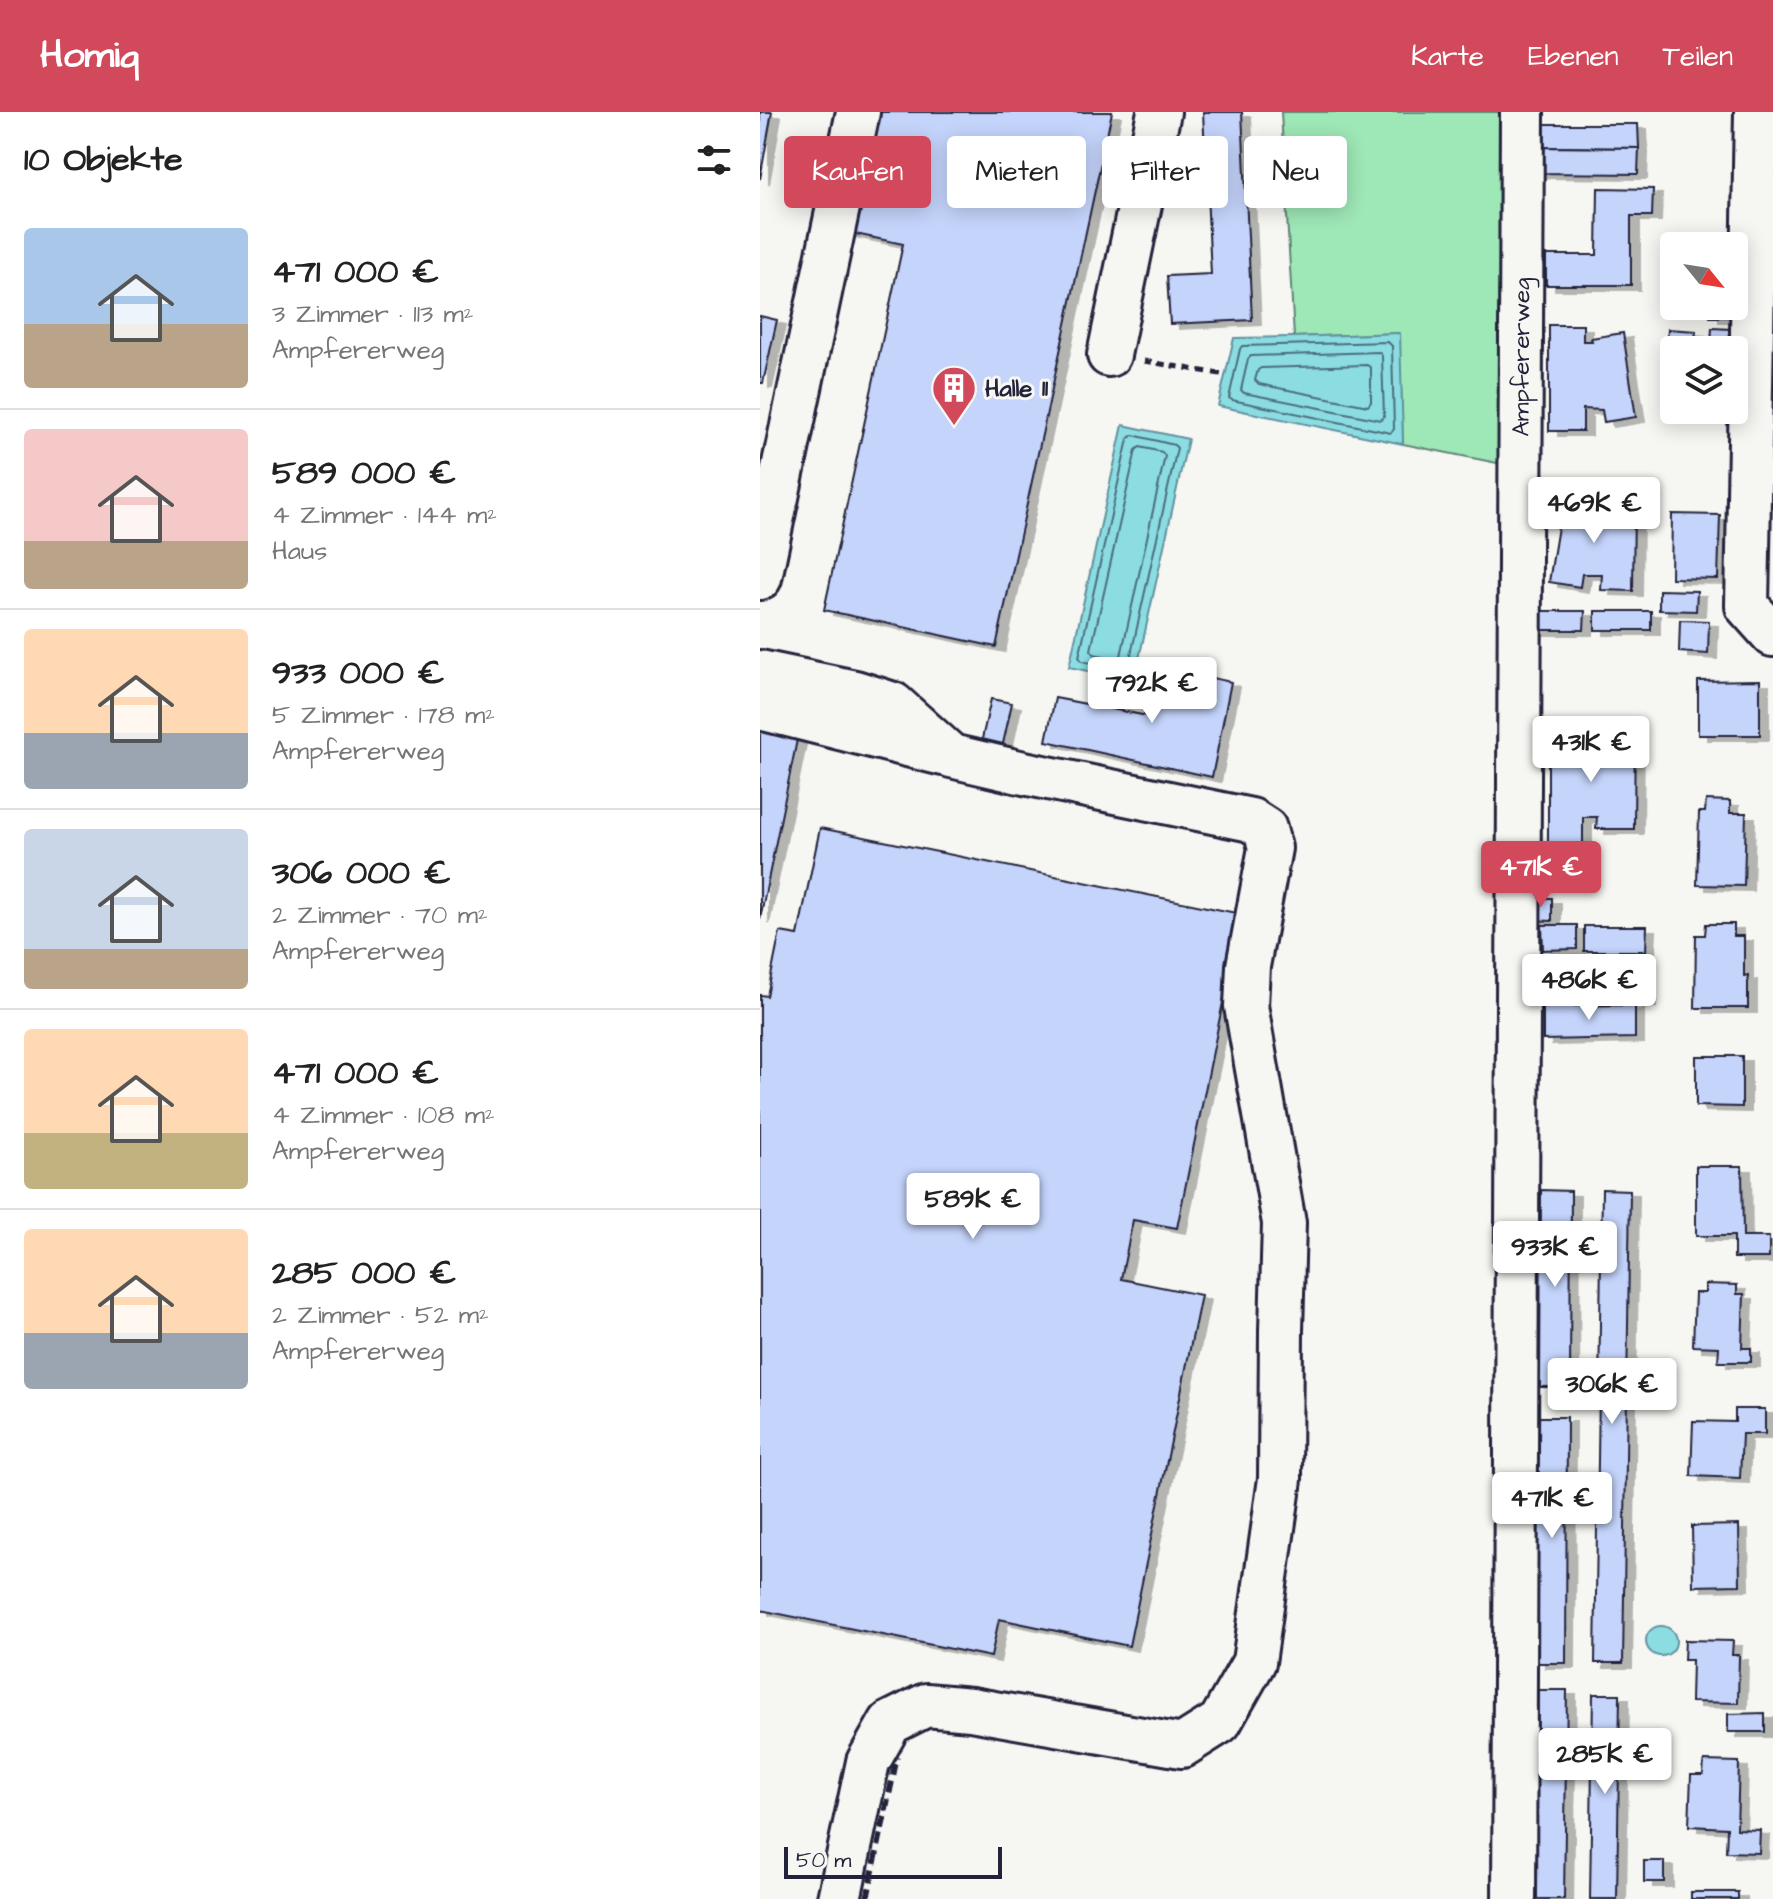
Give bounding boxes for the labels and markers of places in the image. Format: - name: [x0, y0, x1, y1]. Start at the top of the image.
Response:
- building icon: Halle 11: [930, 364, 978, 427]
- place label: Halle 11: [985, 372, 1049, 406]
- pin: 469K €: [1529, 477, 1659, 545]
- pin: 792K €: [1087, 657, 1217, 725]
- pin: 431K €: [1526, 716, 1656, 784]
- pin: 471K €: [1476, 841, 1606, 909]
- pin: 486K €: [1524, 954, 1654, 1022]
- pin: 589K €: [908, 1173, 1038, 1241]
- pin: 933K €: [1490, 1221, 1620, 1289]
- pin: 306K €: [1547, 1358, 1677, 1426]
- pin: 471K €: [1487, 1472, 1617, 1540]
- pin: 285K €: [1540, 1728, 1670, 1796]

